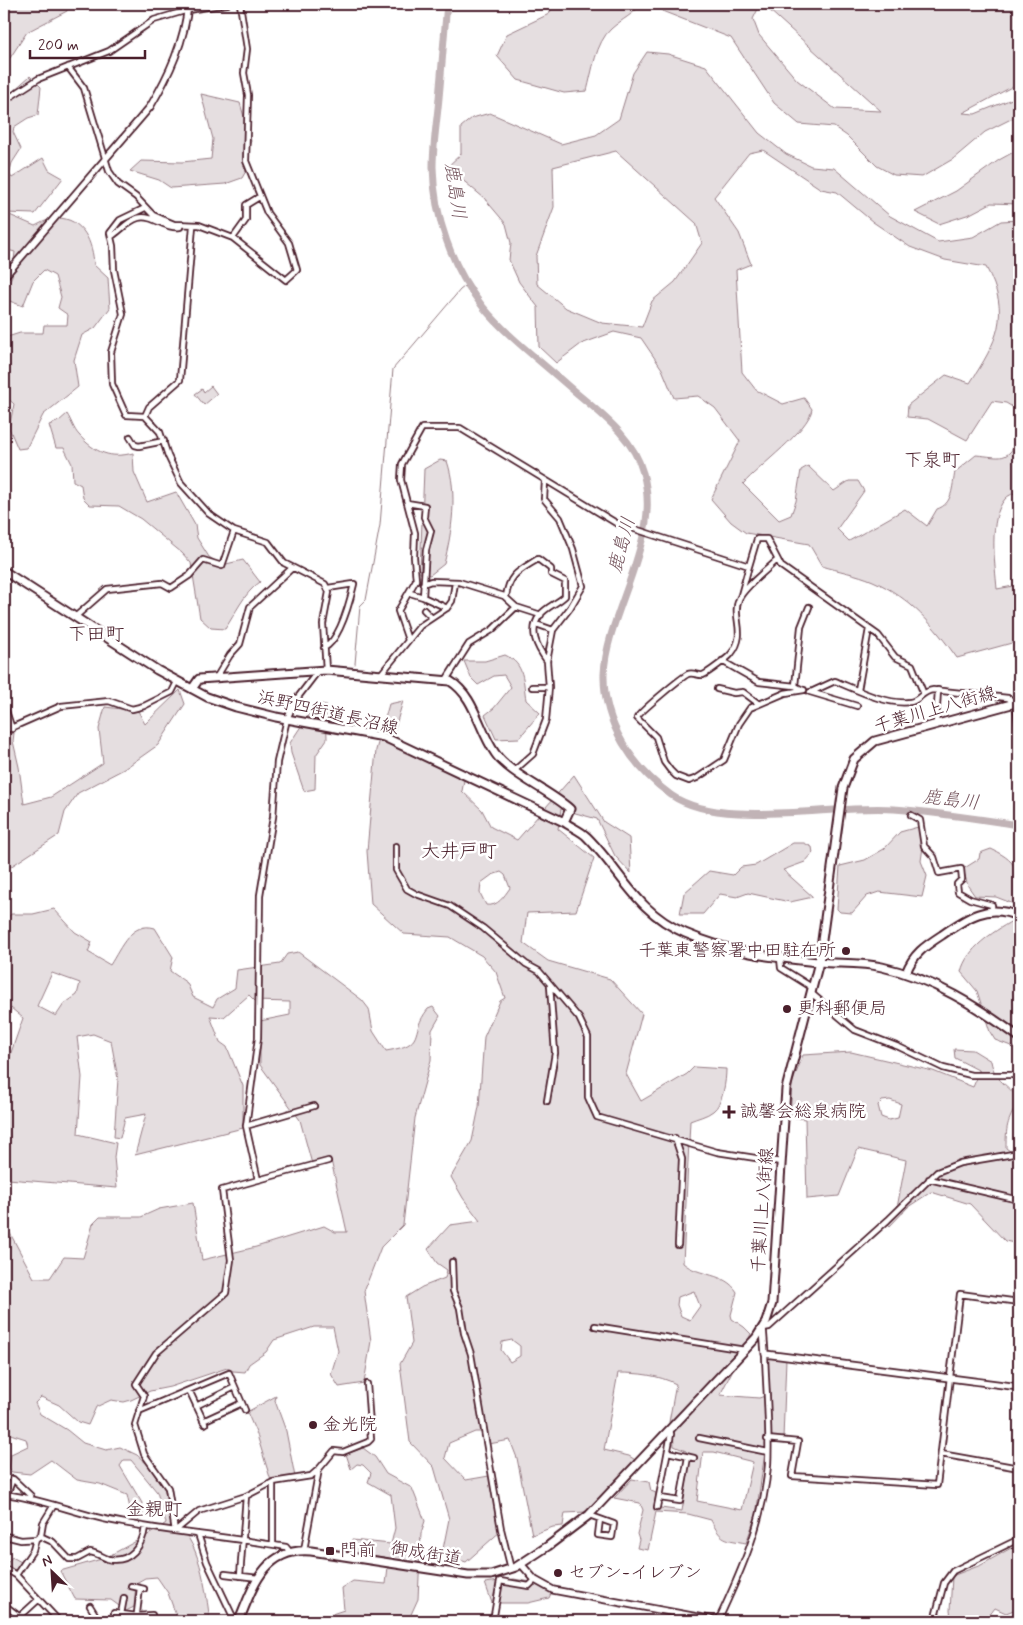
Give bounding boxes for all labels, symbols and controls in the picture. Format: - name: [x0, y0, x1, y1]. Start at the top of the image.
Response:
- scale bar: [30, 28, 145, 60]
- text: 200 m: [38, 36, 79, 56]
- water label: 鹿島川: [439, 161, 471, 221]
- district label: 下泉町: [903, 448, 961, 473]
- water label: 鹿島川: [603, 514, 641, 576]
- district label: 下田町: [67, 622, 125, 647]
- street label: 千葉川上八街線: [871, 681, 999, 739]
- street label: 浜野四街道長沼線: [255, 685, 401, 741]
- water label: 鹿島川: [921, 784, 981, 816]
- district label: 大井戸町: [421, 839, 497, 864]
- place label: 千葉東警察署中田駐在所: [638, 939, 836, 963]
- marker: 千葉東警察署中田駐在所: [840, 945, 852, 957]
- place label: 更科郵便局: [797, 997, 887, 1021]
- marker: 更科郵便局: [781, 1003, 793, 1015]
- place label: 誠馨会総泉病院: [740, 1100, 866, 1124]
- marker: 誠馨会総泉病院: [722, 1105, 736, 1119]
- street label: 千葉川上八街線: [747, 1146, 779, 1274]
- place label: 金光院: [323, 1413, 377, 1437]
- marker: 金光院: [307, 1419, 319, 1431]
- district label: 金親町: [125, 1497, 183, 1522]
- street label: 御成街道: [389, 1537, 463, 1571]
- place label: 門前: [340, 1539, 376, 1563]
- marker: 門前: [324, 1545, 336, 1557]
- north arrow: [28, 1548, 78, 1598]
- text: N: [39, 1551, 55, 1571]
- place label: セブン-イレブン: [568, 1561, 702, 1585]
- marker: セブン-イレブン: [552, 1567, 564, 1579]

